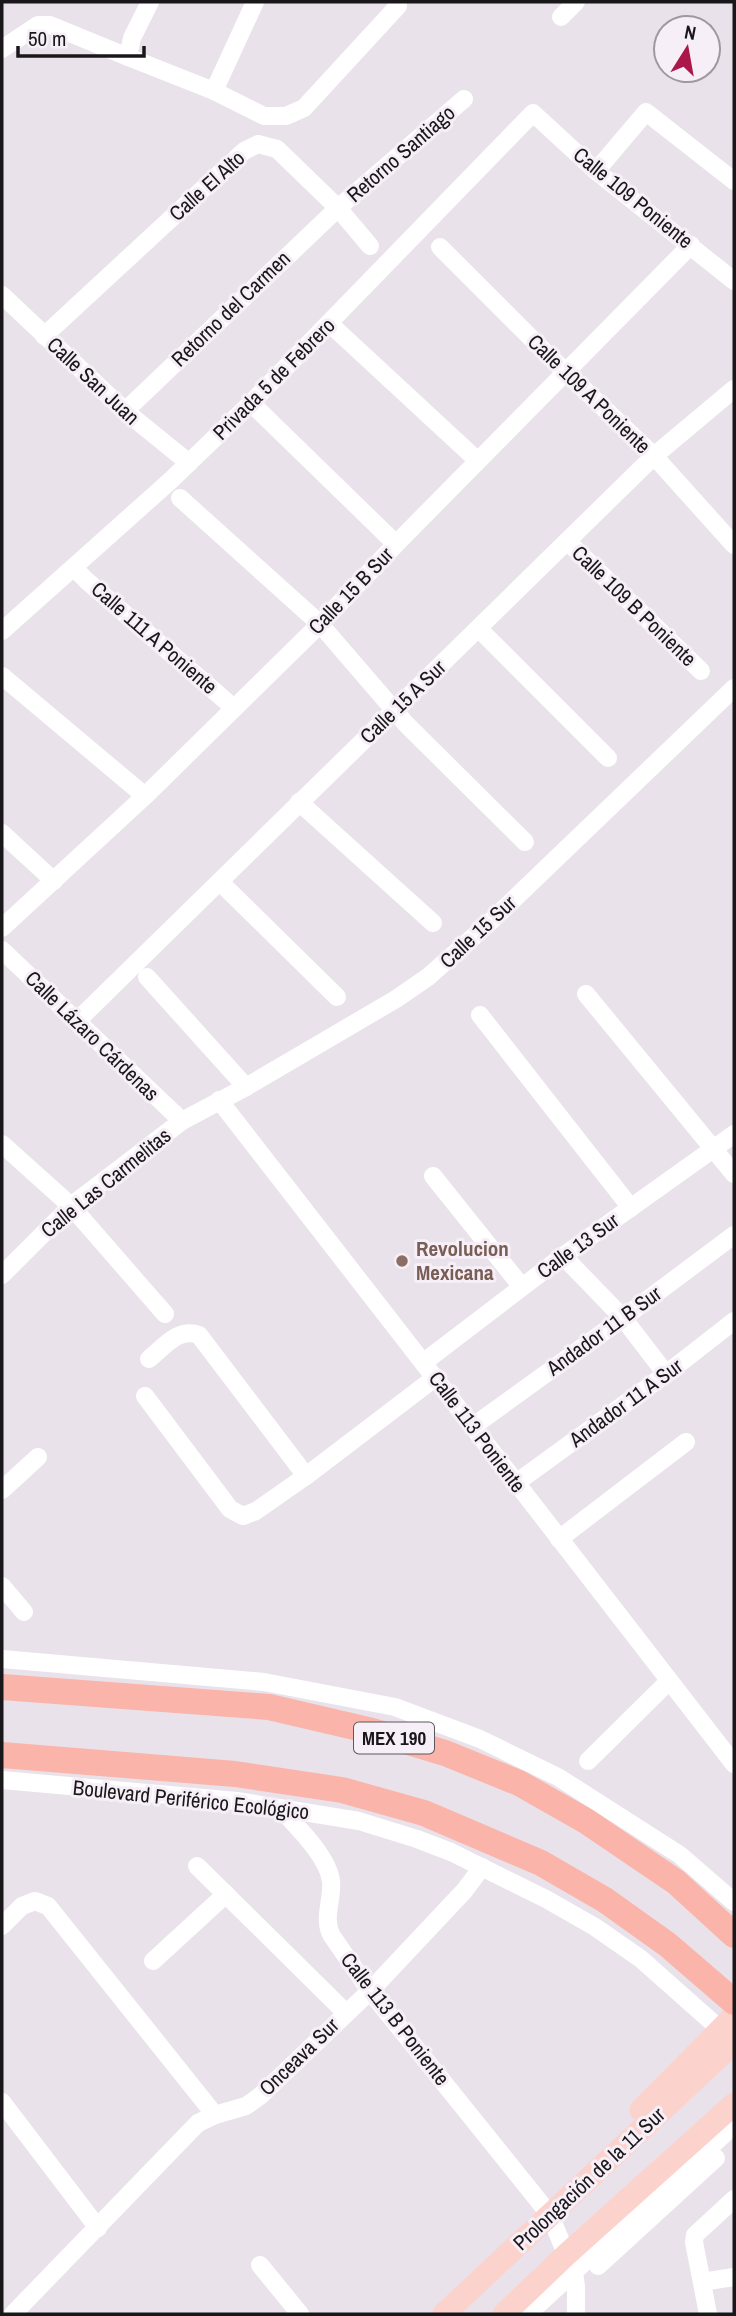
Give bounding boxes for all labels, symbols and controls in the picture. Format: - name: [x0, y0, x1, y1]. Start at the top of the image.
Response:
- scale bar: [18, 14, 144, 58]
- north arrow: [652, 14, 722, 84]
- text: N: [682, 18, 698, 46]
- text: 50 m: [28, 24, 66, 53]
- street label: Retorno Santiago: [340, 98, 461, 209]
- street label: Calle 109 Poniente: [567, 140, 699, 255]
- street label: Calle El Alto: [162, 144, 251, 227]
- street label: Retorno del Carmen: [165, 244, 296, 373]
- street label: Privada 5 de Febrero: [206, 311, 341, 446]
- street label: Calle 109 A Poniente: [521, 327, 657, 460]
- street label: Calle San Juan: [41, 330, 146, 431]
- street label: Calle 109 B Poniente: [566, 539, 703, 673]
- street label: Calle 15 B Sur: [302, 540, 400, 641]
- street label: Calle 111 A Poniente: [85, 575, 224, 701]
- street label: Calle 15 A Sur: [353, 653, 452, 750]
- street label: Calle 15 Sur: [433, 889, 522, 975]
- street label: Calle Lázaro Cárdenas: [19, 964, 166, 1107]
- street label: Calle Las Carmelitas: [34, 1121, 177, 1244]
- street label: Calle 13 Sur: [531, 1206, 625, 1285]
- place label: Revolucion Mexicana: [416, 1234, 509, 1287]
- marker: Revolucion Mexicana: [394, 1253, 410, 1269]
- street label: Andador 11 B Sur: [540, 1279, 667, 1383]
- street label: Andador 11 A Sur: [562, 1351, 689, 1454]
- street label: Calle 113 Poniente: [422, 1365, 533, 1498]
- road number: MEX 190: [354, 1722, 434, 1754]
- street label: Boulevard Periférico Ecológico: [71, 1773, 311, 1826]
- street label: Calle 113 B Poniente: [334, 1946, 457, 2091]
- street label: Onceava Sur: [252, 2011, 345, 2102]
- street label: Prolongación de la 11 Sur: [506, 2100, 671, 2257]

